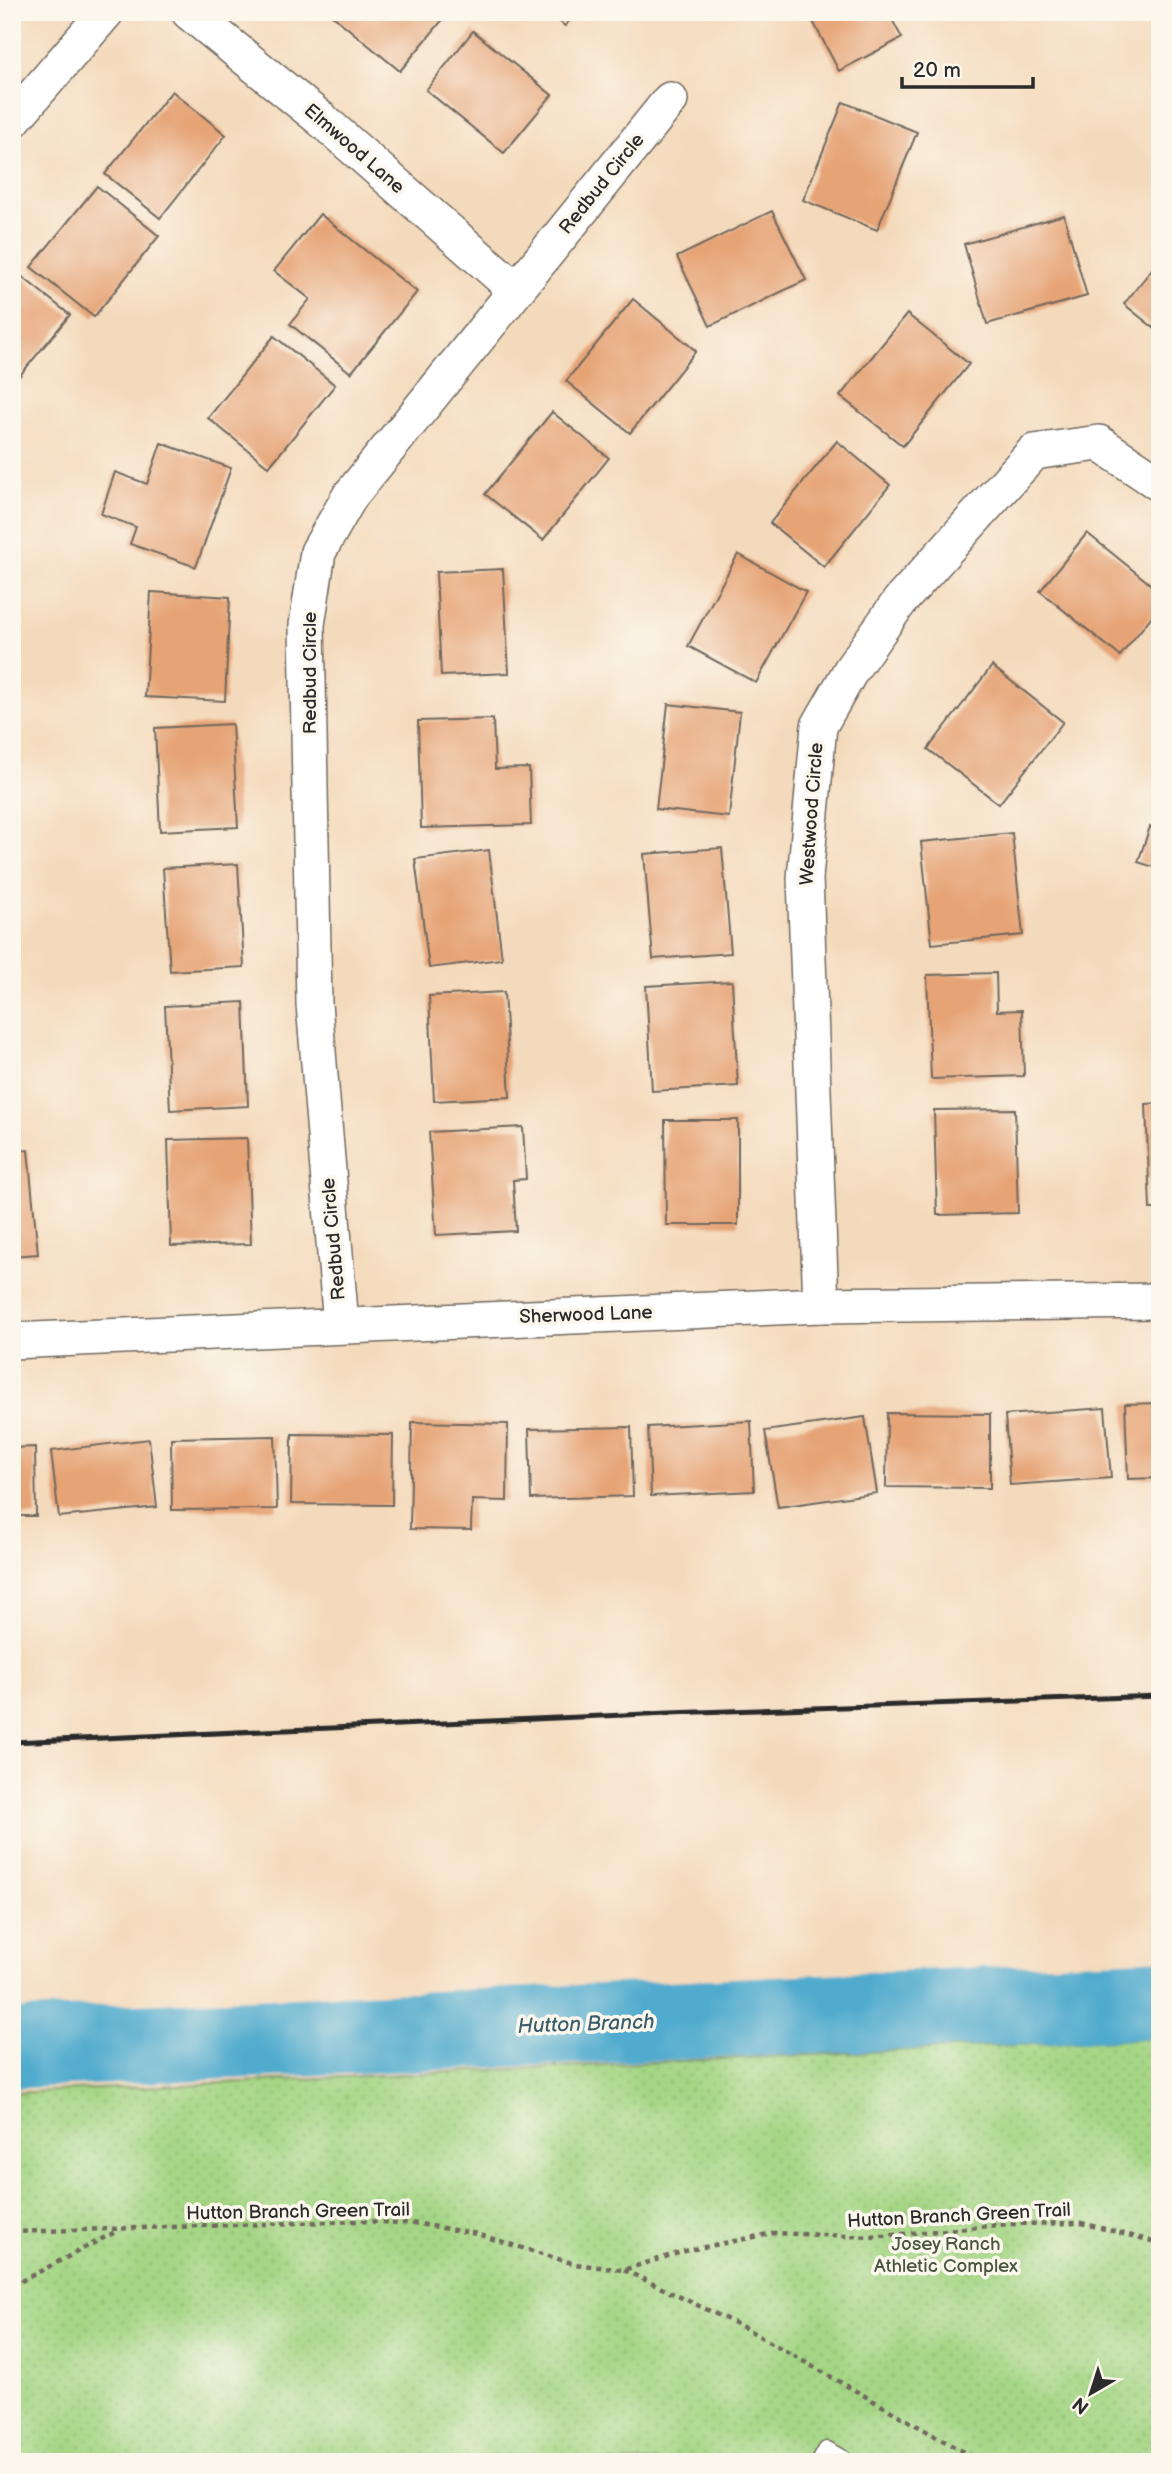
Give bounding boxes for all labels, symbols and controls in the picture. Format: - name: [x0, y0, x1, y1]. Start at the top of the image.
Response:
- scale bar: [902, 46, 1034, 90]
- text: 20 m: [913, 58, 961, 83]
- street label: Elmwood Lane: [299, 99, 409, 199]
- street label: Redbud Circle: [554, 129, 650, 239]
- street label: Redbud Circle: [299, 612, 322, 734]
- street label: Westwood Circle: [796, 742, 828, 886]
- street label: Redbud Circle: [317, 1177, 351, 1301]
- street label: Sherwood Lane: [519, 1301, 653, 1329]
- water label: Hutton Branch: [517, 2009, 655, 2039]
- street label: Hutton Branch Green Trail: [186, 2199, 410, 2225]
- street label: Hutton Branch Green Trail: [847, 2199, 1071, 2233]
- park label: Josey Ranch Athletic Complex: [874, 2233, 1018, 2278]
- north arrow: [1056, 2358, 1126, 2428]
- text: N: [1068, 2392, 1094, 2418]

